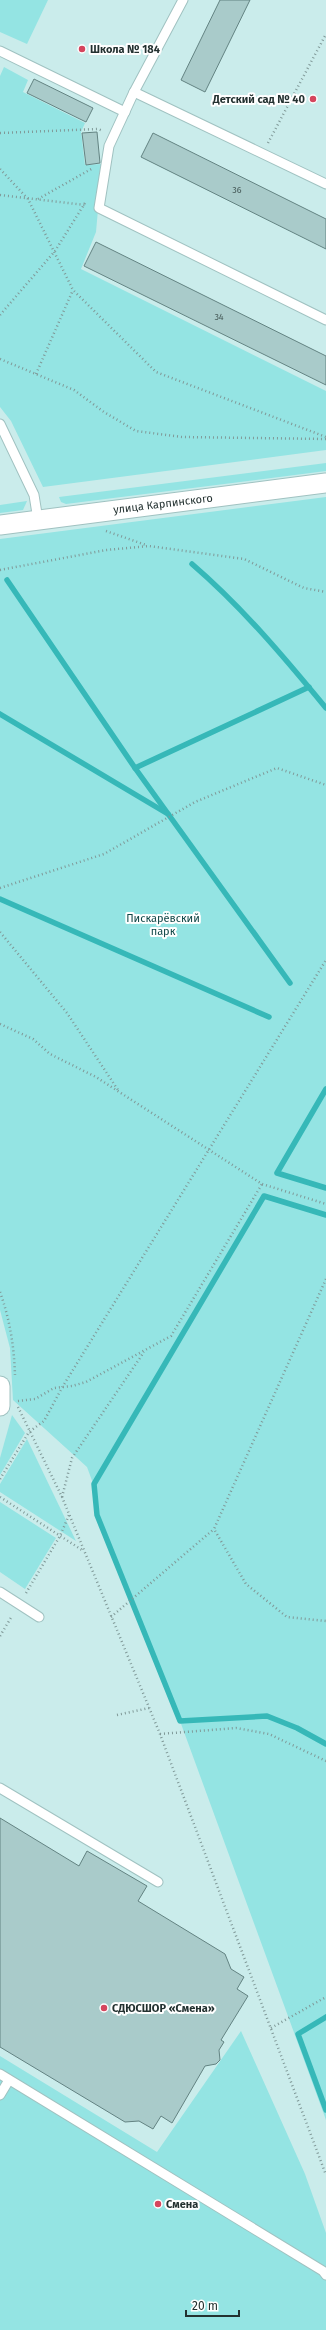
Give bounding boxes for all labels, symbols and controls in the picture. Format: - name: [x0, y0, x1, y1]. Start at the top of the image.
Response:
- place label: Школа № 184: [90, 43, 160, 56]
- marker: Школа № 184: [77, 44, 87, 54]
- place label: Детский сад № 40: [212, 93, 306, 106]
- marker: Детский сад № 40: [308, 94, 318, 104]
- house number: 36: [232, 185, 242, 195]
- house number: 34: [214, 312, 224, 322]
- street label: улица Карпинского: [112, 491, 214, 517]
- park label: Пискарёвский парк: [126, 912, 200, 938]
- place label: СДЮСШОР «Смена»: [112, 2002, 215, 2015]
- marker: СДЮСШОР «Смена»: [99, 2003, 109, 2013]
- place label: Смена: [166, 2198, 198, 2211]
- marker: Смена: [153, 2199, 163, 2209]
- scale bar: [186, 2292, 239, 2318]
- text: 20 m: [192, 2299, 218, 2313]

